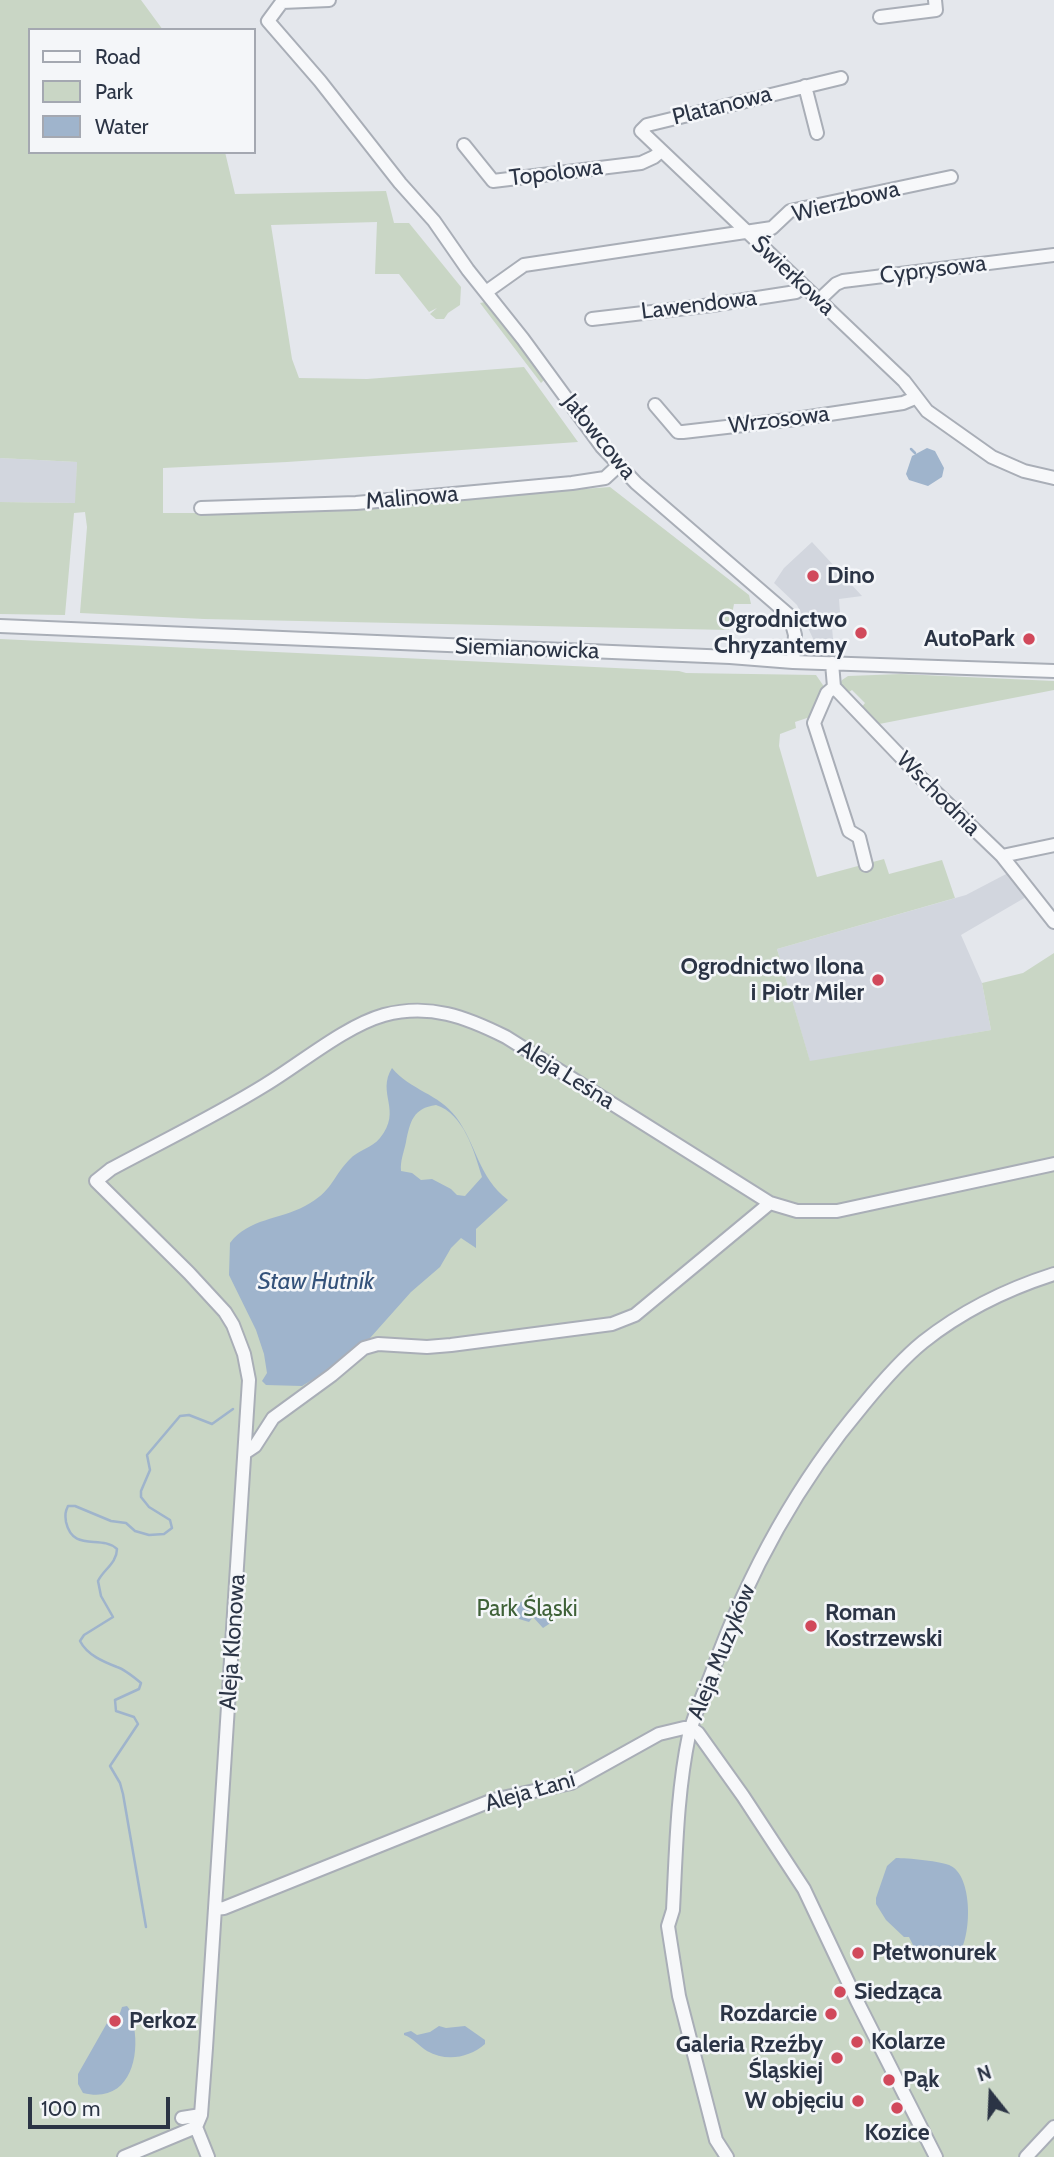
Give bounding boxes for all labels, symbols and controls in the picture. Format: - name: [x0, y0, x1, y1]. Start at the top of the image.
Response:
- legend: [28, 28, 256, 154]
- text: Road: [95, 44, 141, 69]
- text: Park: [95, 79, 133, 104]
- street label: Platanowa: [670, 80, 774, 132]
- text: Water: [95, 114, 148, 139]
- street label: Topolowa: [508, 154, 604, 192]
- street label: Wierzbowa: [790, 175, 902, 229]
- street label: Świerkowa: [746, 230, 840, 322]
- street label: Cyprysowa: [878, 250, 988, 290]
- street label: Lawendowa: [640, 284, 758, 326]
- street label: Jałowcowa: [556, 389, 642, 485]
- street label: Wrzosowa: [727, 400, 831, 440]
- street label: Malinowa: [365, 480, 459, 516]
- place label: Dino: [827, 562, 875, 590]
- marker: Dino: [805, 568, 821, 584]
- place label: Ogrodnictwo Chryzantemy: [714, 606, 847, 660]
- marker: Ogrodnictwo Chryzantemy: [853, 625, 869, 641]
- place label: AutoPark: [924, 625, 1015, 653]
- marker: AutoPark: [1021, 631, 1037, 647]
- street label: Siemianowicka: [454, 633, 600, 665]
- street label: Wschodnia: [890, 746, 986, 842]
- place label: Ogrodnictwo Ilona i Piotr Miler: [681, 953, 864, 1007]
- marker: Ogrodnictwo Ilona i Piotr Miler: [870, 972, 886, 988]
- street label: Aleja Leśna: [513, 1035, 619, 1115]
- water label: Staw Hutnik: [258, 1268, 374, 1296]
- street label: Aleja Klonowa: [214, 1573, 252, 1711]
- street label: Aleja Muzyków: [682, 1580, 762, 1724]
- park label: Park Śląski: [476, 1595, 578, 1623]
- place label: Roman Kostrzewski: [825, 1599, 943, 1653]
- marker: Roman Kostrzewski: [803, 1618, 819, 1634]
- street label: Aleja Łani: [482, 1766, 578, 1818]
- place label: Płetwonurek: [872, 1939, 997, 1967]
- marker: Płetwonurek: [850, 1945, 866, 1961]
- place label: Siedząca: [854, 1978, 942, 2006]
- marker: Siedząca: [832, 1984, 848, 2000]
- place label: Rozdarcie: [720, 2000, 817, 2028]
- marker: Rozdarcie: [823, 2006, 839, 2022]
- place label: Perkoz: [129, 2007, 196, 2035]
- marker: Perkoz: [107, 2013, 123, 2029]
- place label: Kolarze: [871, 2028, 945, 2056]
- place label: Galeria Rzeźby Śląskiej: [676, 2031, 823, 2085]
- marker: Kolarze: [849, 2034, 865, 2050]
- marker: Galeria Rzeźby Śląskiej: [829, 2050, 845, 2066]
- north arrow: [956, 2059, 1026, 2129]
- text: N: [974, 2061, 994, 2087]
- place label: Pąk: [903, 2066, 939, 2094]
- marker: Pąk: [881, 2072, 897, 2088]
- scale bar: [32, 2084, 173, 2128]
- place label: W objęciu: [744, 2087, 844, 2115]
- marker: W objęciu: [850, 2093, 866, 2109]
- text: 100 m: [41, 2096, 100, 2121]
- marker: Kozice: [889, 2100, 905, 2116]
- place label: Kozice: [864, 2119, 930, 2147]

